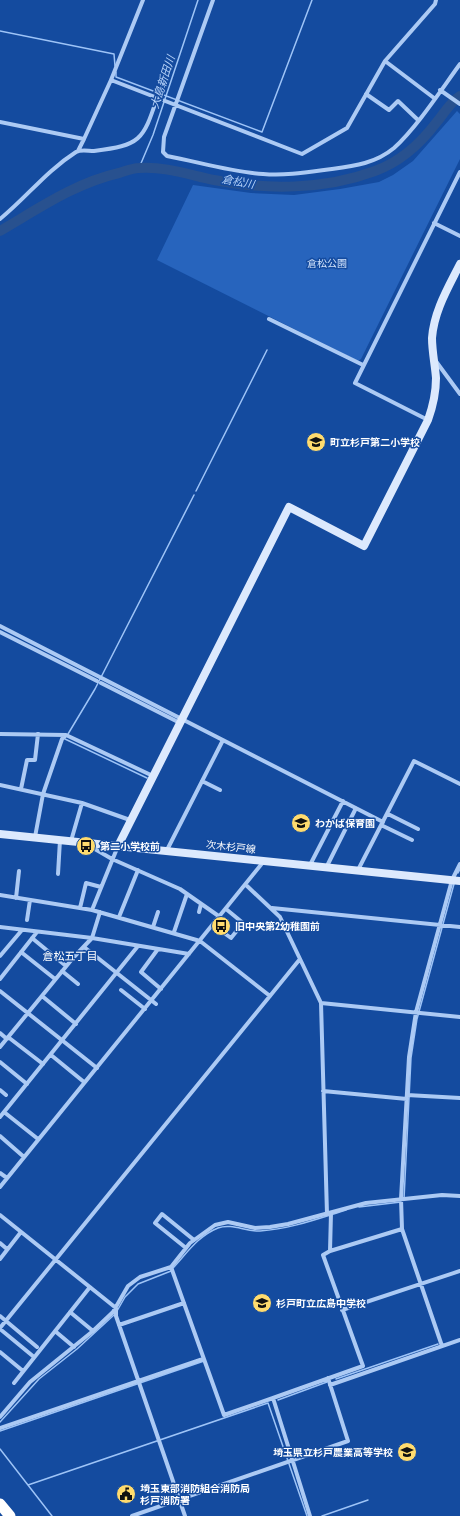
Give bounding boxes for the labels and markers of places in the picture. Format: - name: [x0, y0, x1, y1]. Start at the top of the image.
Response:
- school or university icon: 町立杉戸第二小学校: [305, 431, 327, 453]
- place label: 町立杉戸第二小学校: [330, 437, 420, 448]
- school or university icon: わかば保育園: [290, 812, 312, 834]
- place label: わかば保育園: [315, 818, 375, 829]
- bus stop icon: 第二小学校前: [75, 835, 97, 857]
- place label: 第二小学校前: [100, 841, 160, 852]
- bus stop icon: 旧中央第2幼稚園前: [210, 915, 232, 937]
- place label: 旧中央第2幼稚園前: [235, 921, 320, 932]
- school or university icon: 杉戸町立広島中学校: [251, 1292, 273, 1314]
- place label: 杉戸町立広島中学校: [276, 1298, 366, 1309]
- school or university icon: 埼玉県立杉戸農業高等学校: [396, 1441, 418, 1463]
- place label: 埼玉県立杉戸農業高等学校: [273, 1447, 393, 1458]
- public building icon: 埼玉東部消防組合消防局 杉戸消防署: [115, 1483, 137, 1505]
- place label: 埼玉東部消防組合消防局 杉戸消防署: [140, 1483, 250, 1506]

